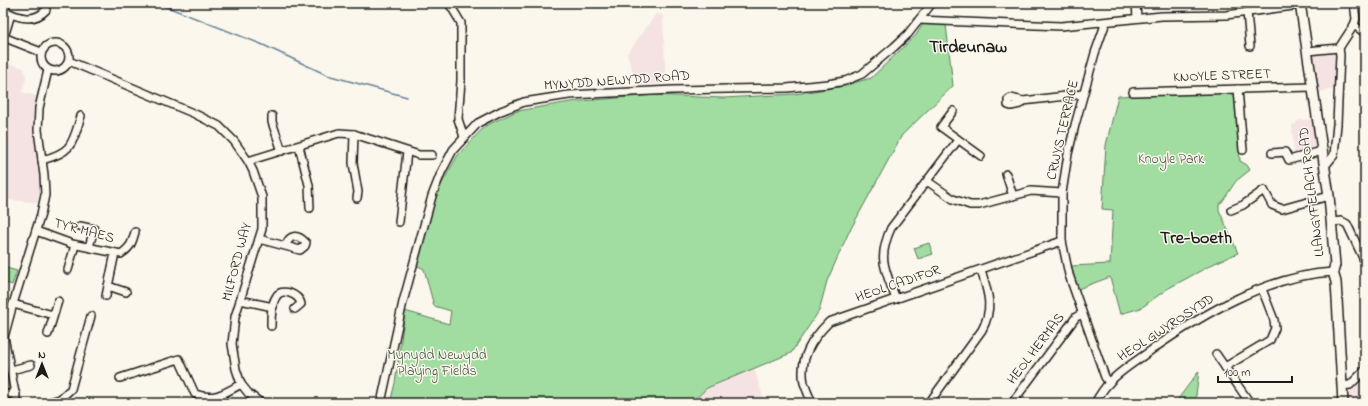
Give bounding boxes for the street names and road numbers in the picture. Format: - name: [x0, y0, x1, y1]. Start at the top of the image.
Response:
- street label: KNOYLE STREET: [1173, 64, 1271, 88]
- street label: MYNYDD NEWYDD ROAD: [543, 65, 691, 97]
- street label: CRWYS TERRACE: [1041, 78, 1085, 182]
- street label: LLANGYFELACH ROAD: [1294, 126, 1330, 258]
- street label: TY'R MAES: [51, 213, 117, 249]
- street label: MILFORD WAY: [216, 220, 258, 304]
- street label: HEOL CADIFOR: [853, 260, 943, 308]
- street label: HEOL GWYROSYDD: [1113, 289, 1219, 367]
- street label: HEOL HERMAS: [1002, 309, 1070, 389]

